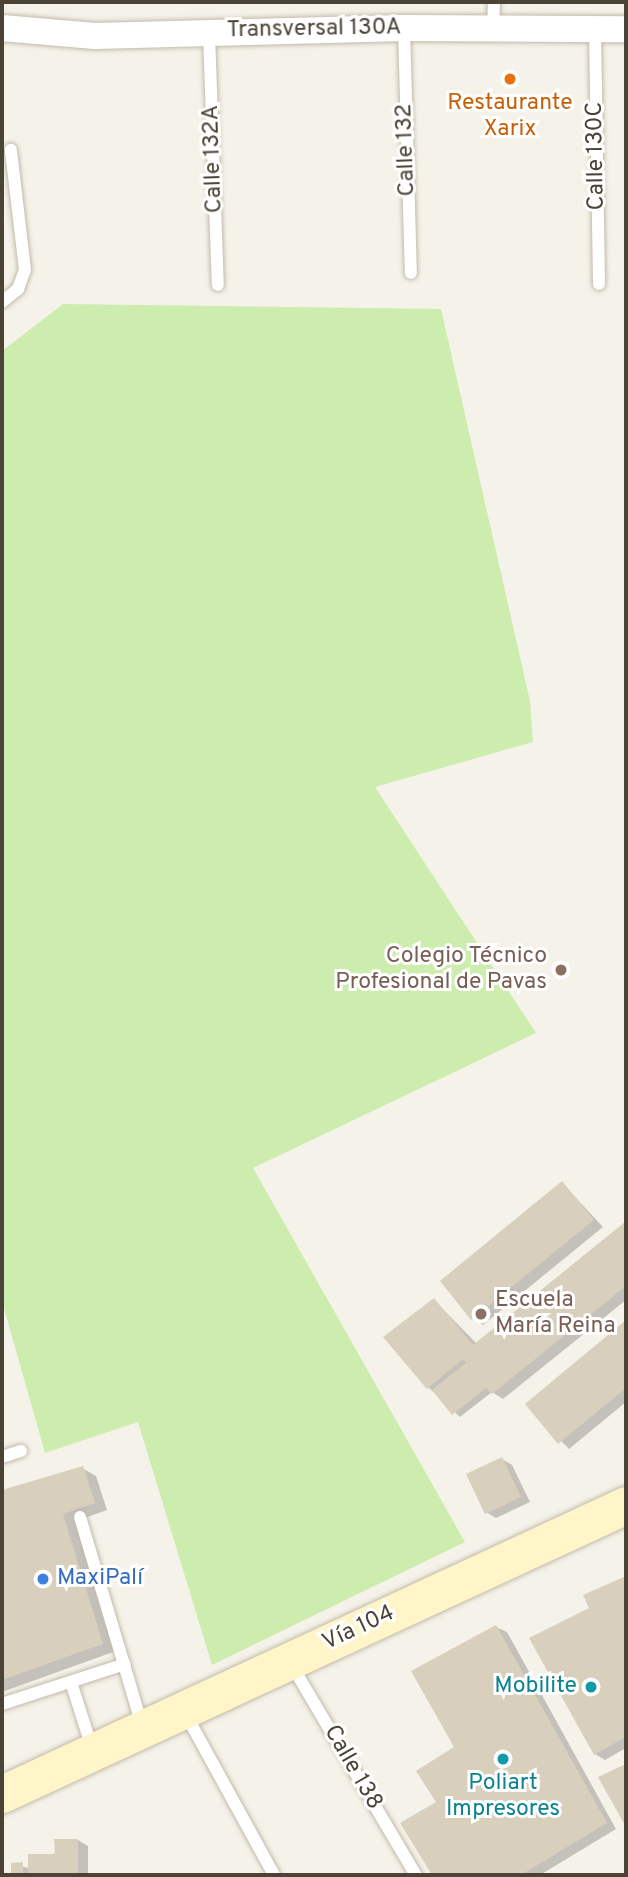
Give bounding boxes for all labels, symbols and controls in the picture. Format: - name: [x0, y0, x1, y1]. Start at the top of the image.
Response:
- street label: Transversal 130A: [226, 15, 402, 45]
- marker: Restaurante Xarix: [502, 71, 518, 87]
- place label: Restaurante Xarix: [447, 90, 573, 144]
- street label: Calle 130C: [582, 101, 612, 211]
- street label: Calle 132: [392, 103, 422, 197]
- street label: Calle 132A: [198, 104, 230, 214]
- place label: Colegio Técnico Profesional de Pavas: [335, 943, 547, 997]
- marker: Colegio Técnico Profesional de Pavas: [553, 962, 569, 978]
- place label: Escuela María Reina: [495, 1287, 616, 1341]
- marker: Escuela María Reina: [473, 1306, 489, 1322]
- place label: MaxiPalí: [57, 1565, 143, 1593]
- marker: MaxiPalí: [35, 1571, 51, 1587]
- street label: Vía 104: [319, 1600, 399, 1658]
- place label: Mobilite: [494, 1673, 577, 1701]
- marker: Mobilite: [583, 1679, 599, 1695]
- street label: Calle 138: [317, 1721, 387, 1815]
- marker: Poliart Impresores: [495, 1751, 511, 1767]
- place label: Poliart Impresores: [446, 1770, 560, 1824]

